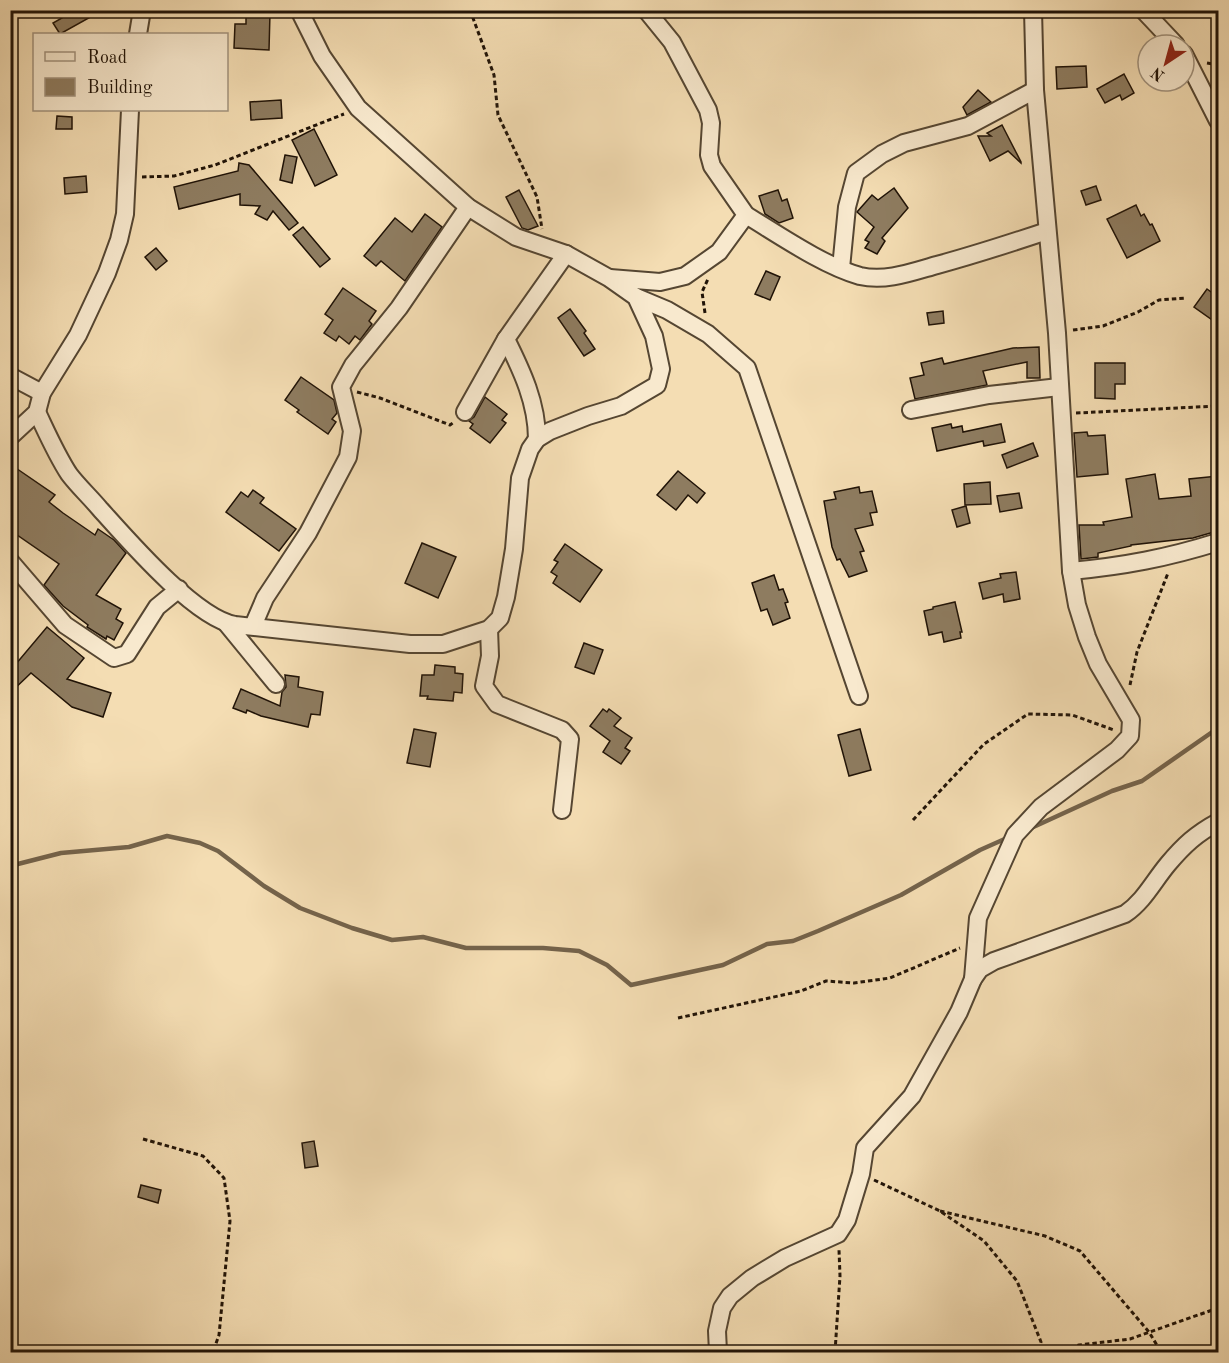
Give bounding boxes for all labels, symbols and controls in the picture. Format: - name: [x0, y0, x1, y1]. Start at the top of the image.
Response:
- legend: [33, 33, 228, 111]
- north arrow: [1136, 33, 1196, 93]
- text: Road: [87, 49, 127, 67]
- text: N: [1148, 63, 1168, 84]
- text: Building: [87, 79, 153, 97]

